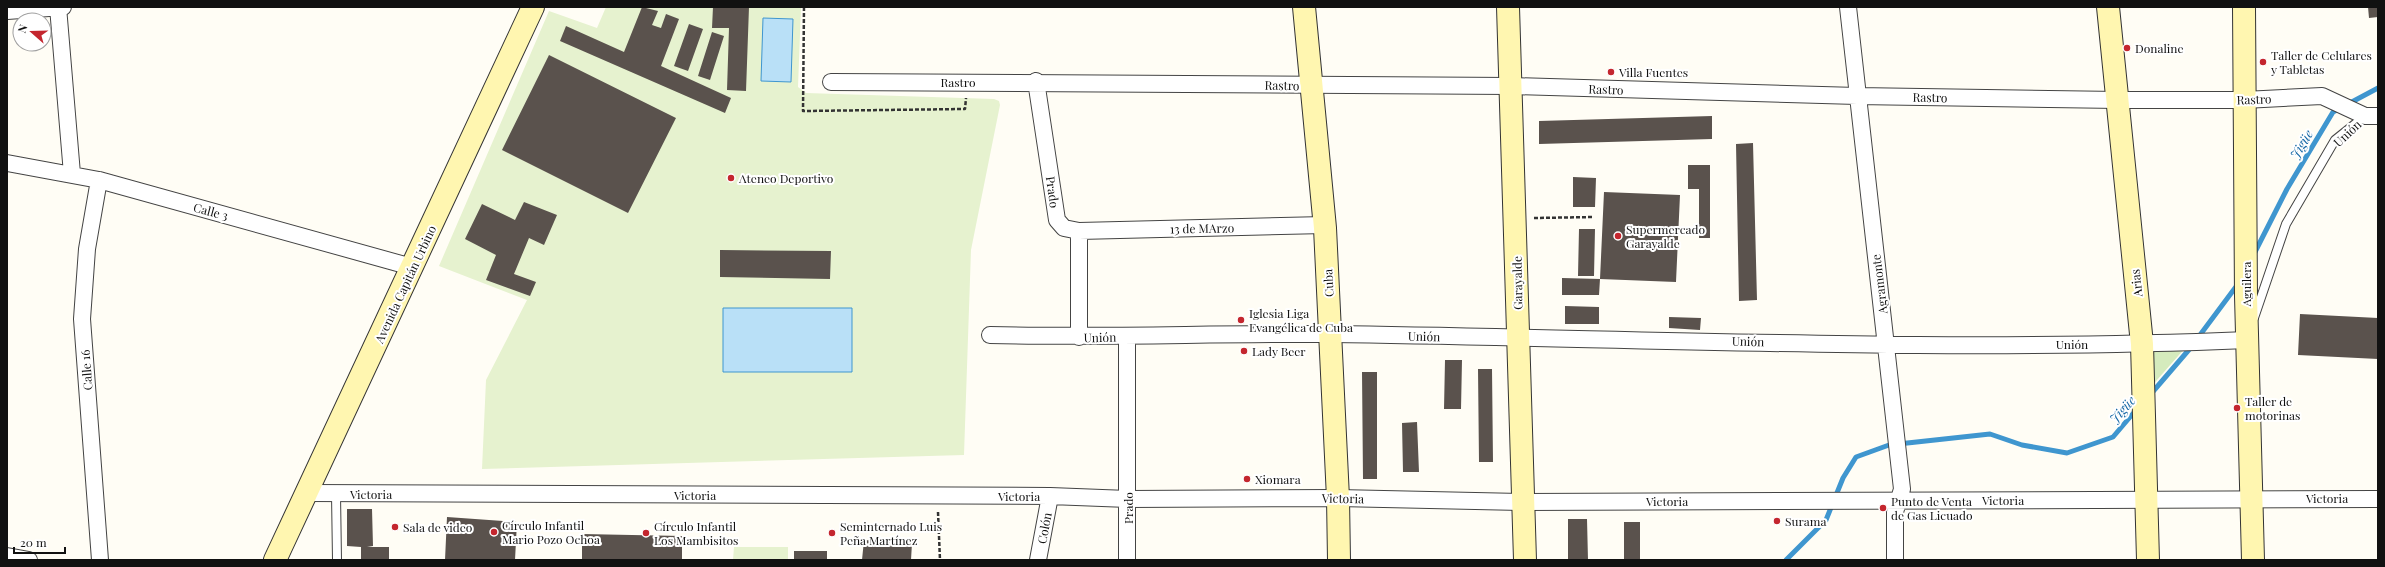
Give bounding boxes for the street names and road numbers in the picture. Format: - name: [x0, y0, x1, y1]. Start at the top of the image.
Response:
- street label: Rastro: [940, 74, 976, 90]
- street label: Rastro: [1264, 77, 1300, 93]
- street label: Rastro: [1588, 80, 1624, 98]
- street label: Rastro: [1912, 89, 1948, 105]
- street label: Rastro: [2236, 90, 2272, 108]
- street label: Unión: [2330, 116, 2364, 150]
- street label: Prado: [1043, 175, 1063, 209]
- street label: Calle 3: [192, 199, 230, 223]
- street label: 13 de MArzo: [1170, 219, 1235, 237]
- street label: Avenida Capitán Urbino: [370, 222, 439, 346]
- street label: Agramonte: [1867, 253, 1891, 316]
- street label: Garayalde: [1509, 256, 1525, 310]
- street label: Aguilera: [2238, 261, 2254, 308]
- street label: Arias: [2127, 268, 2146, 299]
- street label: Cuba: [1319, 269, 1337, 297]
- street label: Unión: [1408, 328, 1440, 344]
- street label: Unión: [1084, 329, 1116, 345]
- street label: Unión: [1732, 333, 1764, 349]
- street label: Unión: [2056, 336, 2088, 352]
- street label: Calle 16: [77, 349, 95, 391]
- street label: Victoria: [349, 486, 392, 502]
- street label: Victoria: [673, 487, 716, 503]
- street label: Victoria: [997, 488, 1040, 504]
- street label: Victoria: [1321, 490, 1364, 506]
- street label: Victoria: [2305, 490, 2348, 506]
- street label: Prado: [1120, 492, 1136, 524]
- street label: Victoria: [1981, 492, 2024, 508]
- street label: Victoria: [1645, 493, 1688, 509]
- street label: Colón: [1033, 511, 1055, 545]

